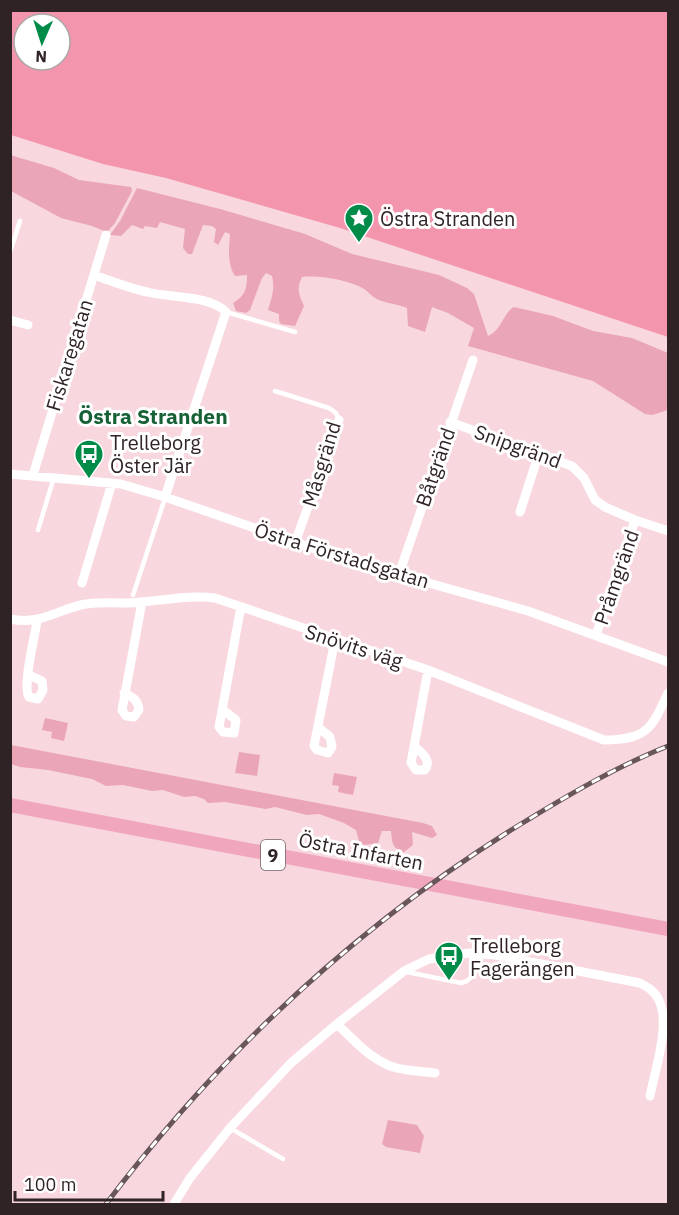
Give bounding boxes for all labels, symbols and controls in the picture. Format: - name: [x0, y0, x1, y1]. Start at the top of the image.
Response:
- north arrow: [12, 12, 72, 72]
- text: N: [35, 47, 48, 67]
- place icon: Östra Stranden: [343, 202, 375, 244]
- place label: Östra Stranden: [380, 205, 515, 232]
- street label: Fiskaregatan: [39, 296, 99, 414]
- district label: Östra Stranden: [78, 402, 228, 430]
- street label: Måsgränd: [295, 418, 347, 510]
- street label: Snipgränd: [471, 418, 565, 474]
- street label: Båtgränd: [409, 424, 461, 510]
- place label: Trelleborg Öster Jär: [110, 429, 201, 479]
- bus stop icon: Trelleborg Öster Jär: [73, 438, 105, 480]
- street label: Östra Förstadsgatan: [251, 516, 433, 594]
- street label: Pråmgränd: [587, 526, 645, 628]
- street label: Snövits väg: [302, 618, 407, 675]
- street label: Östra Infarten: [296, 826, 426, 876]
- road number: 9: [261, 840, 285, 870]
- place label: Trelleborg Fagerängen: [470, 932, 575, 982]
- bus stop icon: Trelleborg Fagerängen: [433, 940, 465, 982]
- scale bar: [15, 1164, 164, 1202]
- text: 100 m: [24, 1173, 76, 1196]

